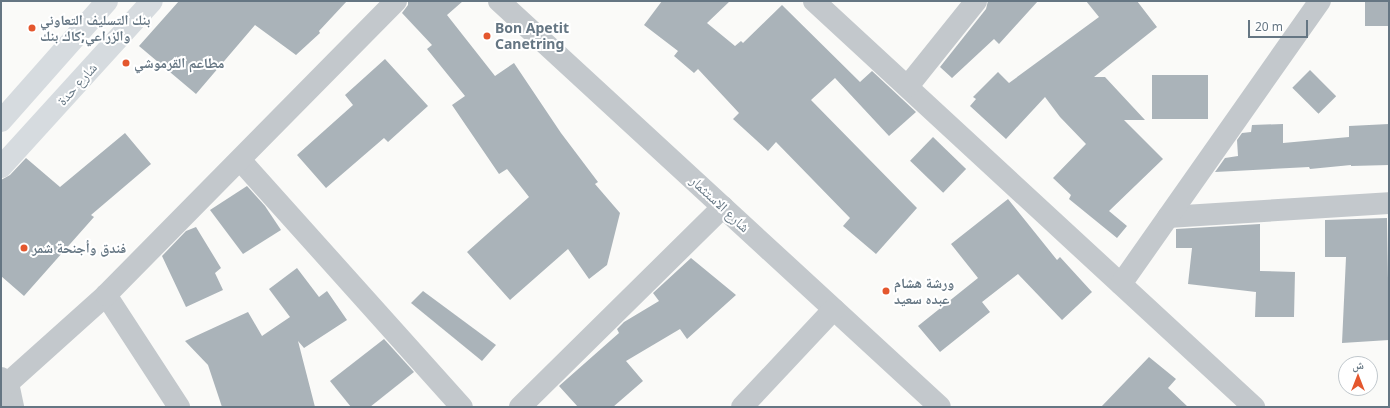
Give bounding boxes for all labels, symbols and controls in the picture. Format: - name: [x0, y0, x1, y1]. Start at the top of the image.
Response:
- place label: بنك التسليف التعاوني والزراعي;كاك بنك: [40, 12, 150, 44]
- scale bar: [1250, 12, 1310, 38]
- text: 20 m: [1255, 18, 1283, 35]
- place label: Bon Apetit Canetring: [495, 20, 569, 52]
- marker: بنك التسليف التعاوني والزراعي;كاك بنك: [27, 23, 37, 33]
- marker: Bon Apetit Canetring: [482, 31, 492, 41]
- place label: مطاعم القرموشي: [134, 55, 224, 71]
- marker: مطاعم القرموشي: [121, 58, 131, 68]
- street label: شارع حدة: [54, 59, 100, 109]
- street label: شارع الاستثمار: [687, 172, 753, 236]
- place label: فندق وأجنحة شمر: [32, 240, 126, 256]
- marker: فندق وأجنحة شمر: [19, 243, 29, 253]
- place label: ورشة هشام عبده سعيد: [894, 275, 954, 308]
- marker: ورشة هشام عبده سعيد: [881, 286, 891, 296]
- north arrow: [1338, 356, 1378, 396]
- text: ش: [1352, 357, 1364, 372]

